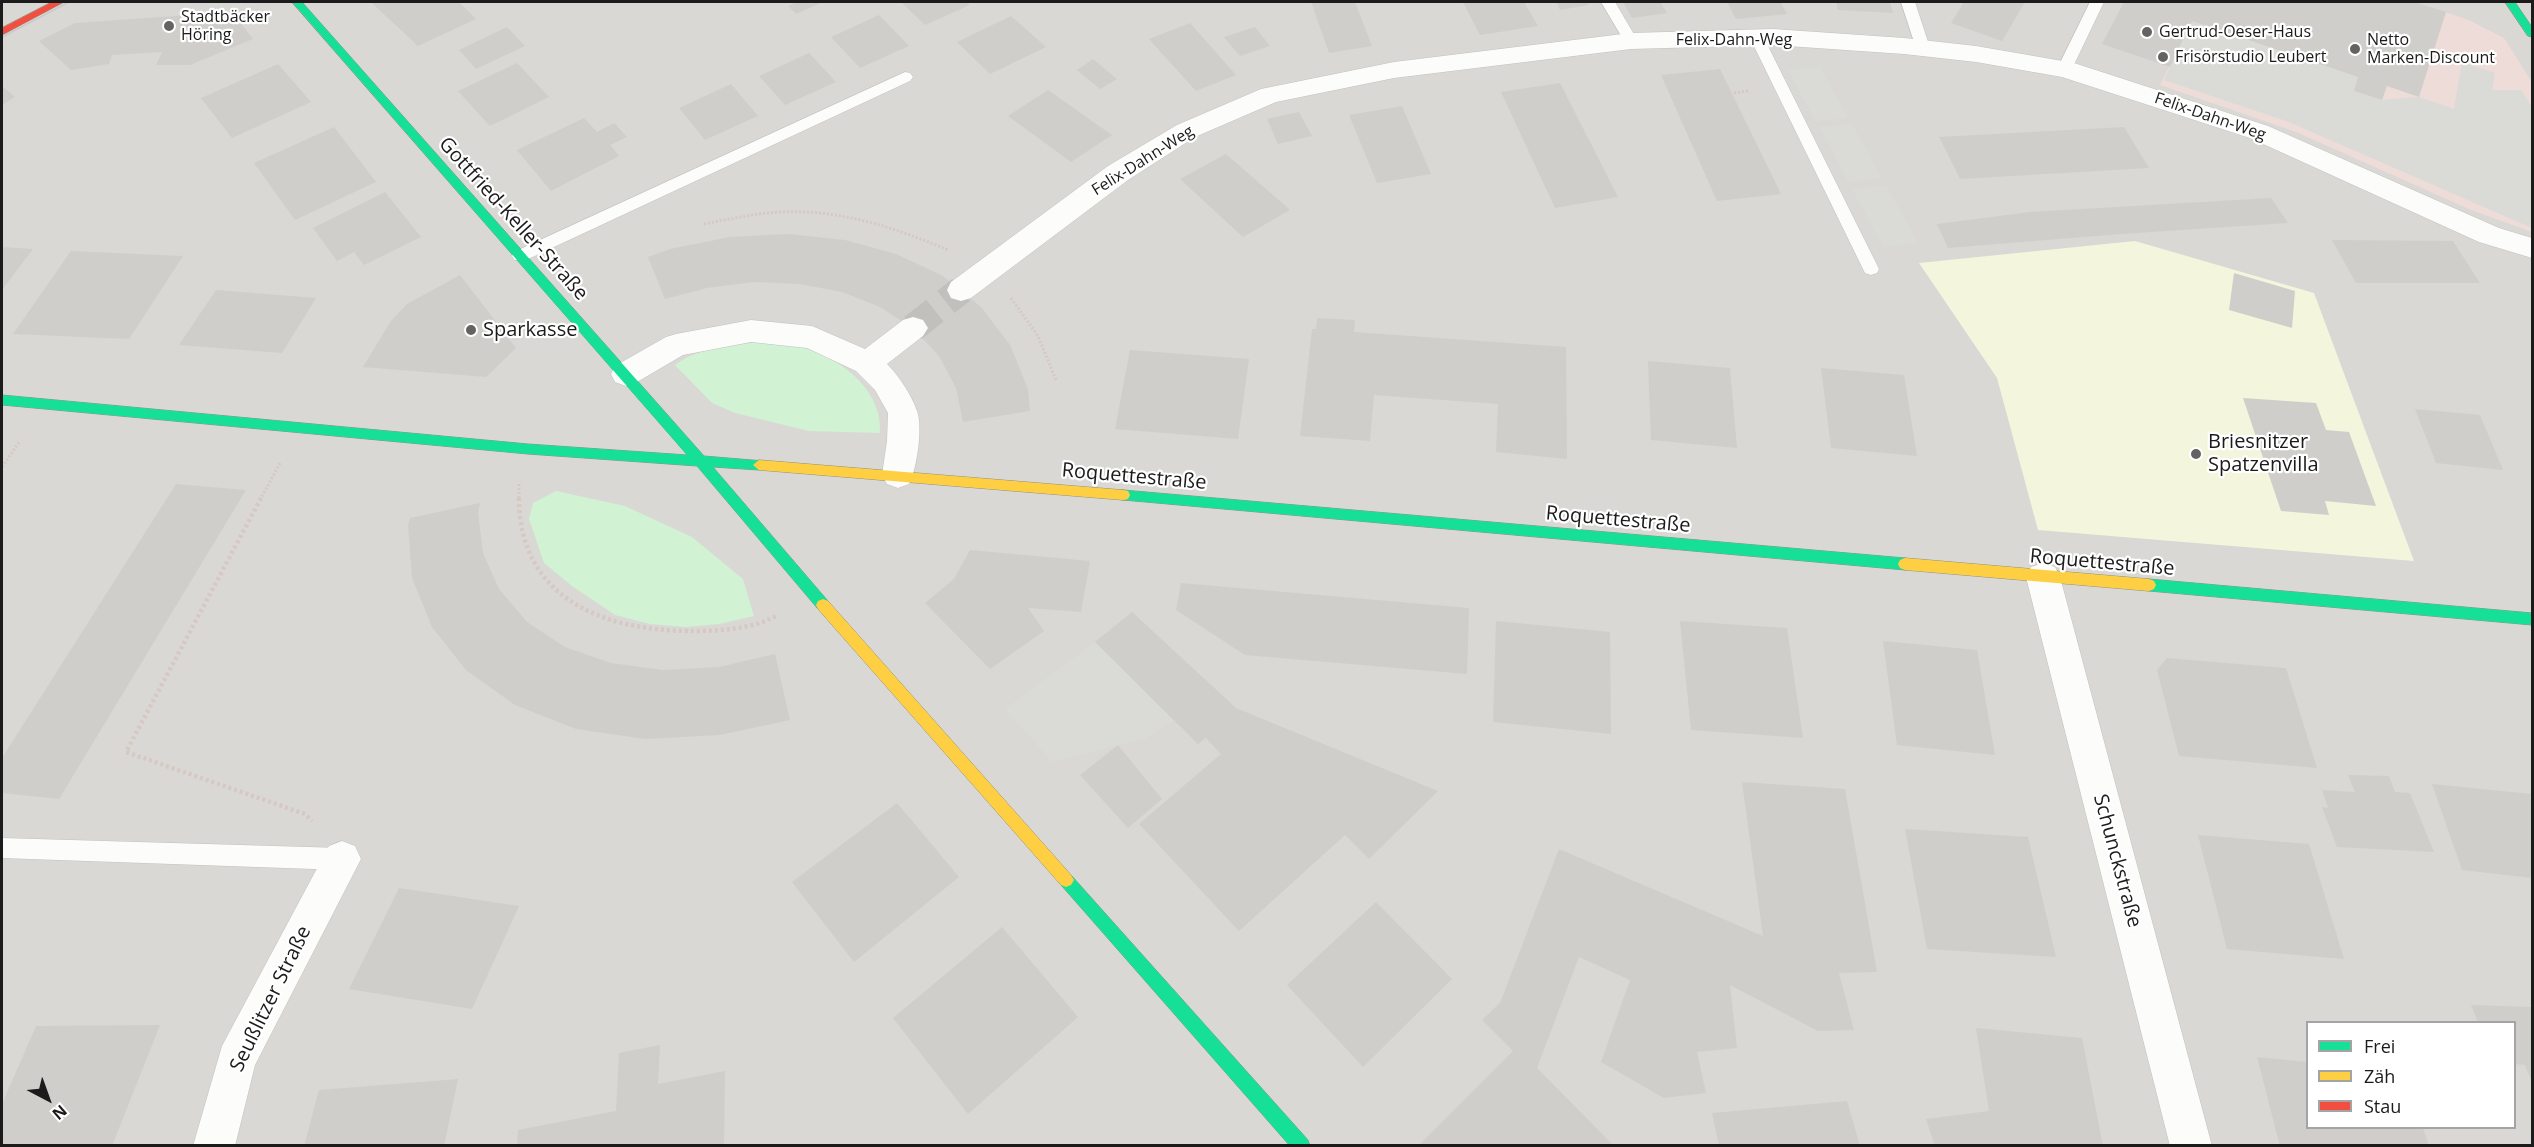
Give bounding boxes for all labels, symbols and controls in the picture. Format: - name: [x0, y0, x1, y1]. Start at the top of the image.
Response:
- place label: Stadtbäcker Höring: [181, 7, 270, 45]
- marker: Stadtbäcker Höring: [162, 19, 176, 33]
- place label: Gertrud-Oeser-Haus: [2159, 22, 2311, 42]
- marker: Gertrud-Oeser-Haus: [2140, 25, 2154, 39]
- street label: Felix-Dahn-Weg: [1676, 30, 1792, 50]
- place label: Netto Marken-Discount: [2367, 30, 2495, 68]
- marker: Netto Marken-Discount: [2348, 42, 2362, 56]
- place label: Frisörstudio Leubert: [2175, 47, 2327, 67]
- marker: Frisörstudio Leubert: [2156, 50, 2170, 64]
- street label: Felix-Dahn-Weg: [2152, 89, 2268, 145]
- street label: Felix-Dahn-Weg: [1088, 122, 1198, 200]
- street label: Gottfried-Keller-Straße: [433, 133, 593, 305]
- place label: Sparkasse: [483, 318, 577, 342]
- marker: Sparkasse: [464, 323, 478, 337]
- place label: Briesnitzer Spatzenvilla: [2208, 430, 2319, 477]
- marker: Briesnitzer Spatzenvilla: [2189, 447, 2203, 461]
- street label: Roquettestraße: [1061, 459, 1207, 495]
- street label: Roquettestraße: [1545, 502, 1691, 538]
- street label: Roquettestraße: [2029, 545, 2175, 581]
- street label: Schunckstraße: [2088, 792, 2146, 930]
- street label: Seußlitzer Straße: [225, 922, 317, 1076]
- legend: [2306, 1021, 2516, 1129]
- text: Frei: [2364, 1034, 2395, 1058]
- text: Zäh: [2364, 1064, 2395, 1088]
- north arrow: [18, 1069, 78, 1129]
- text: Stau: [2364, 1094, 2401, 1118]
- text: N: [48, 1100, 72, 1125]

